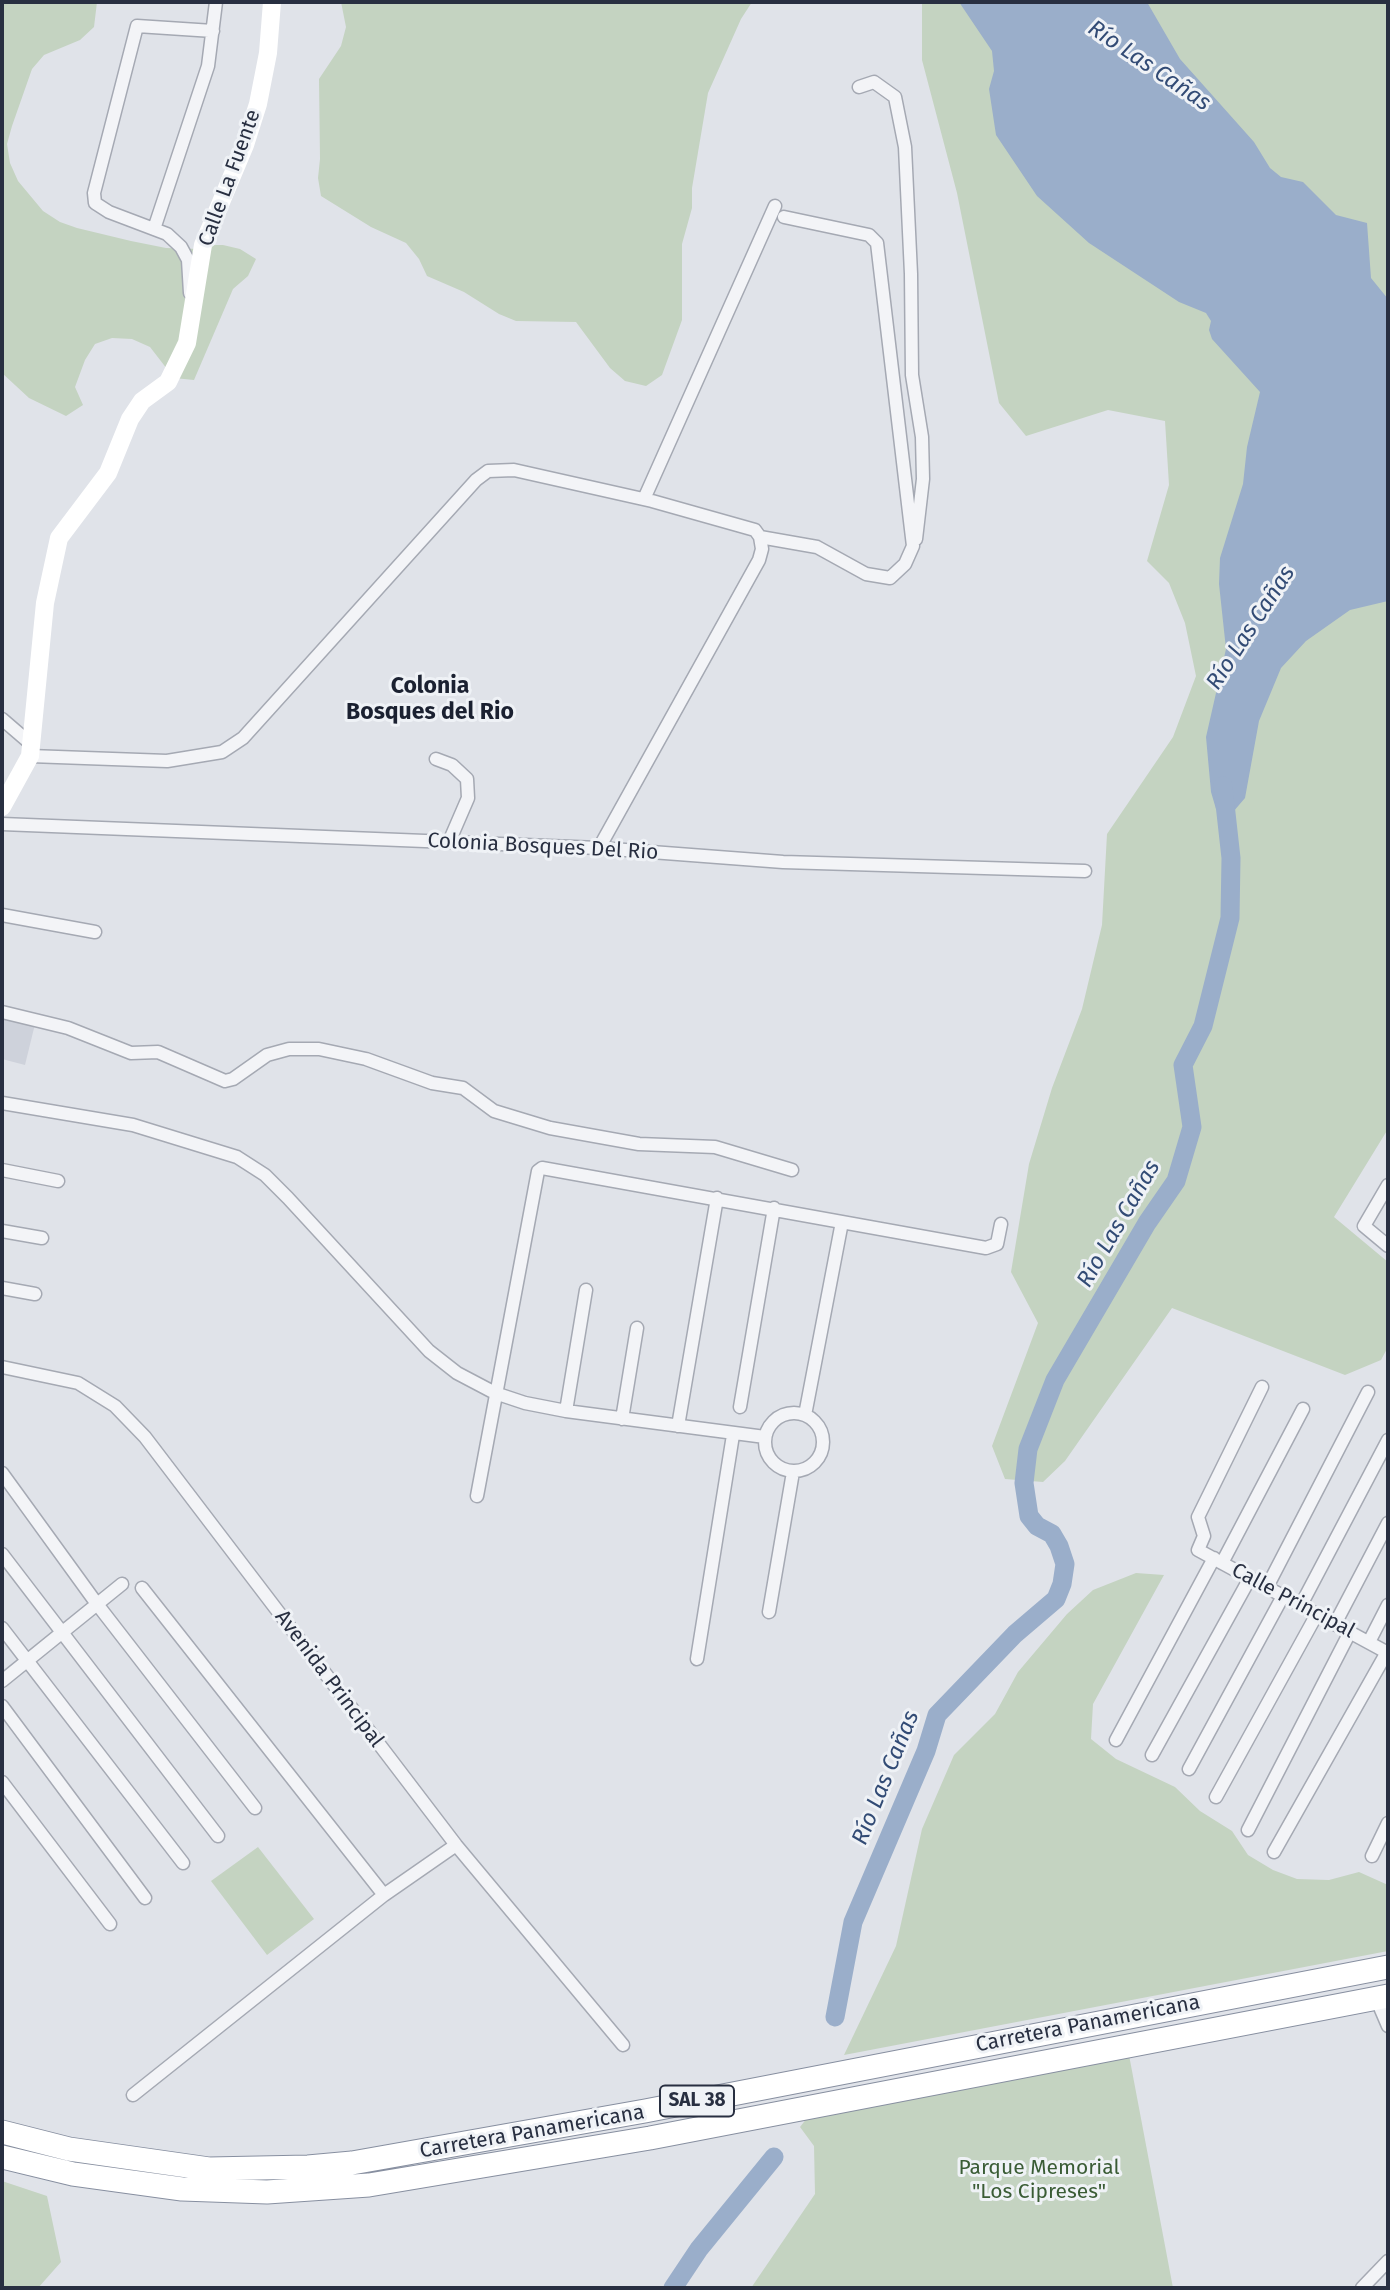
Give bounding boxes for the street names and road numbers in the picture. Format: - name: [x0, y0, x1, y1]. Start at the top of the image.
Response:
- street label: Calle La Fuente: [194, 106, 266, 250]
- street label: Colonia Bosques Del Rio: [427, 828, 659, 866]
- street label: Calle Principal: [1227, 1558, 1359, 1644]
- street label: Avenida Principal: [269, 1605, 389, 1753]
- street label: Carretera Panamericana: [974, 1990, 1202, 2058]
- road number: SAL 38: [660, 2086, 734, 2116]
- street label: Carretera Panamericana: [418, 2100, 646, 2164]

